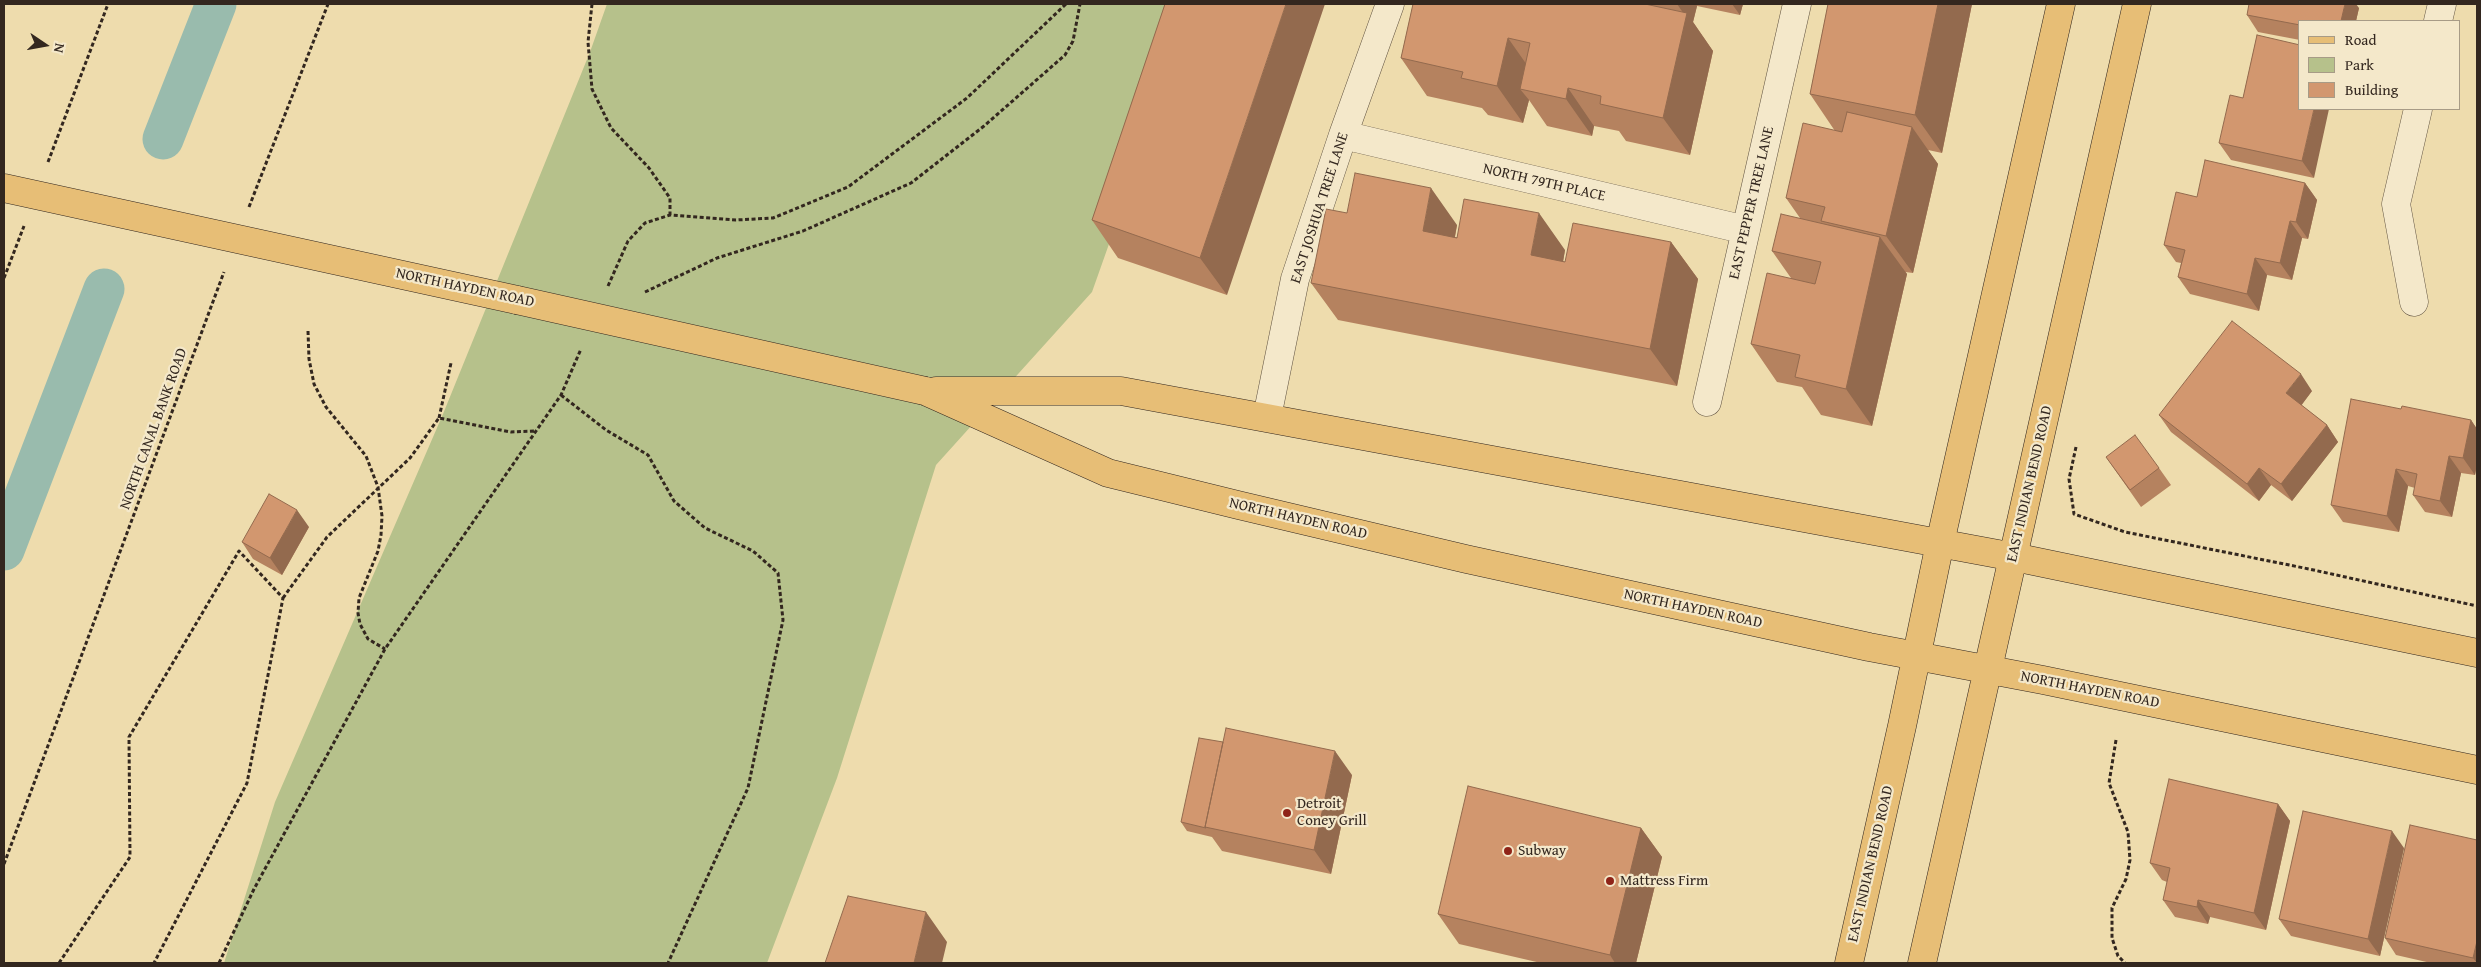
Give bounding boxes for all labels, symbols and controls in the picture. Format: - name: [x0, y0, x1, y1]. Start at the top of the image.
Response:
- north arrow: [20, 20, 70, 70]
- legend: [2298, 20, 2461, 110]
- text: Road: [2345, 29, 2376, 50]
- text: N: [49, 41, 70, 55]
- text: Park: [2345, 54, 2374, 75]
- text: Building: [2345, 79, 2398, 100]
- street label: EAST PEPPER TREE LANE: [1726, 125, 1778, 281]
- street label: EAST JOSHUA TREE LANE: [1287, 130, 1353, 286]
- street label: NORTH 79TH PLACE: [1481, 160, 1607, 206]
- street label: NORTH HAYDEN ROAD: [394, 265, 536, 311]
- street label: NORTH CANAL BANK ROAD: [116, 346, 192, 512]
- street label: EAST INDIAN BEND ROAD: [2003, 404, 2057, 564]
- street label: NORTH HAYDEN ROAD: [1227, 494, 1369, 544]
- street label: NORTH HAYDEN ROAD: [1622, 586, 1764, 632]
- street label: NORTH HAYDEN ROAD: [2019, 668, 2161, 712]
- street label: EAST INDIAN BEND ROAD: [1844, 784, 1898, 944]
- place label: Detroit Coney Grill: [1297, 795, 1367, 830]
- marker: Detroit Coney Grill: [1281, 807, 1293, 819]
- place label: Subway: [1518, 842, 1566, 860]
- marker: Subway: [1502, 845, 1514, 857]
- place label: Mattress Firm: [1620, 872, 1708, 890]
- marker: Mattress Firm: [1604, 875, 1616, 887]

